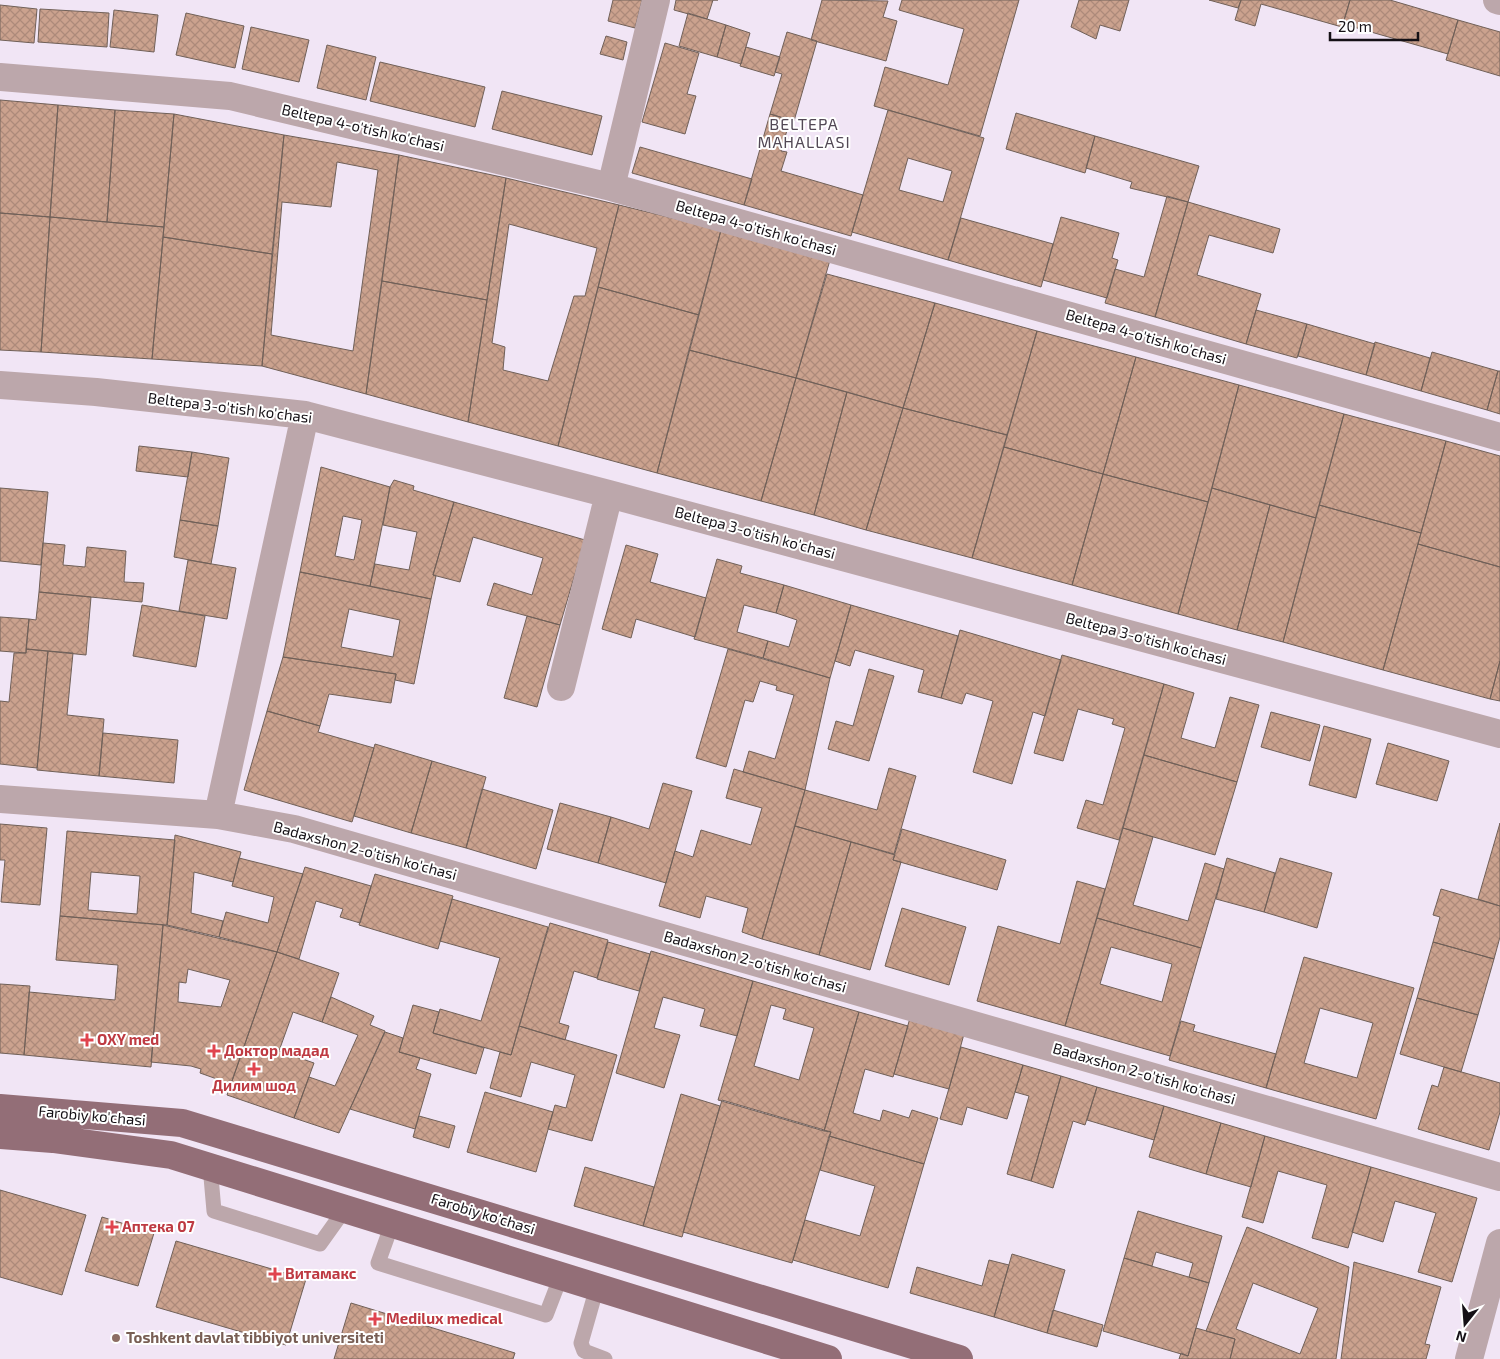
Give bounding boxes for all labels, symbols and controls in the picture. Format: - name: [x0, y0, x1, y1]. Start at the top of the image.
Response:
- scale bar: [1330, 10, 1418, 42]
- text: 20 m: [1338, 17, 1372, 35]
- street label: Beltepa 4-o'tish ko'chasi: [280, 100, 446, 155]
- district label: BELTEPA MAHALLASI: [757, 114, 851, 151]
- street label: Beltepa 4-o'tish ko'chasi: [674, 195, 839, 259]
- street label: Beltepa 4-o'tish ko'chasi: [1064, 304, 1229, 368]
- street label: Beltepa 3-o'tish ko'chasi: [147, 388, 313, 426]
- street label: Beltepa 3-o'tish ko'chasi: [673, 502, 838, 562]
- street label: Beltepa 3-o'tish ko'chasi: [1064, 608, 1229, 668]
- street label: Badaxshon 2-o'tish ko'chasi: [272, 817, 459, 883]
- street label: Badaxshon 2-o'tish ko'chasi: [662, 926, 849, 996]
- place label: OXY med: [97, 1030, 159, 1048]
- marker: OXY med: [81, 1034, 93, 1046]
- street label: Badaxshon 2-o'tish ko'chasi: [1051, 1038, 1238, 1108]
- place label: Доктор мадад: [224, 1041, 330, 1059]
- marker: Доктор мадад: [208, 1045, 220, 1057]
- marker: Дилим шод: [248, 1063, 260, 1075]
- place label: Дилим шод: [212, 1076, 297, 1094]
- street label: Farobiy ko'chasi: [38, 1101, 147, 1129]
- street label: Farobiy ko'chasi: [429, 1189, 537, 1237]
- place label: Аптека 07: [122, 1217, 195, 1235]
- marker: Аптека 07: [106, 1221, 118, 1233]
- place label: Витамакс: [285, 1264, 357, 1282]
- marker: Витамакс: [269, 1268, 281, 1280]
- north arrow: [1440, 1299, 1490, 1349]
- place label: Medilux medical: [386, 1309, 503, 1327]
- marker: Medilux medical: [368, 1312, 382, 1326]
- text: N: [1454, 1327, 1468, 1347]
- place label: Toshkent davlat tibbiyot universiteti: [126, 1328, 384, 1347]
- marker: Toshkent davlat tibbiyot universiteti: [110, 1332, 122, 1344]

